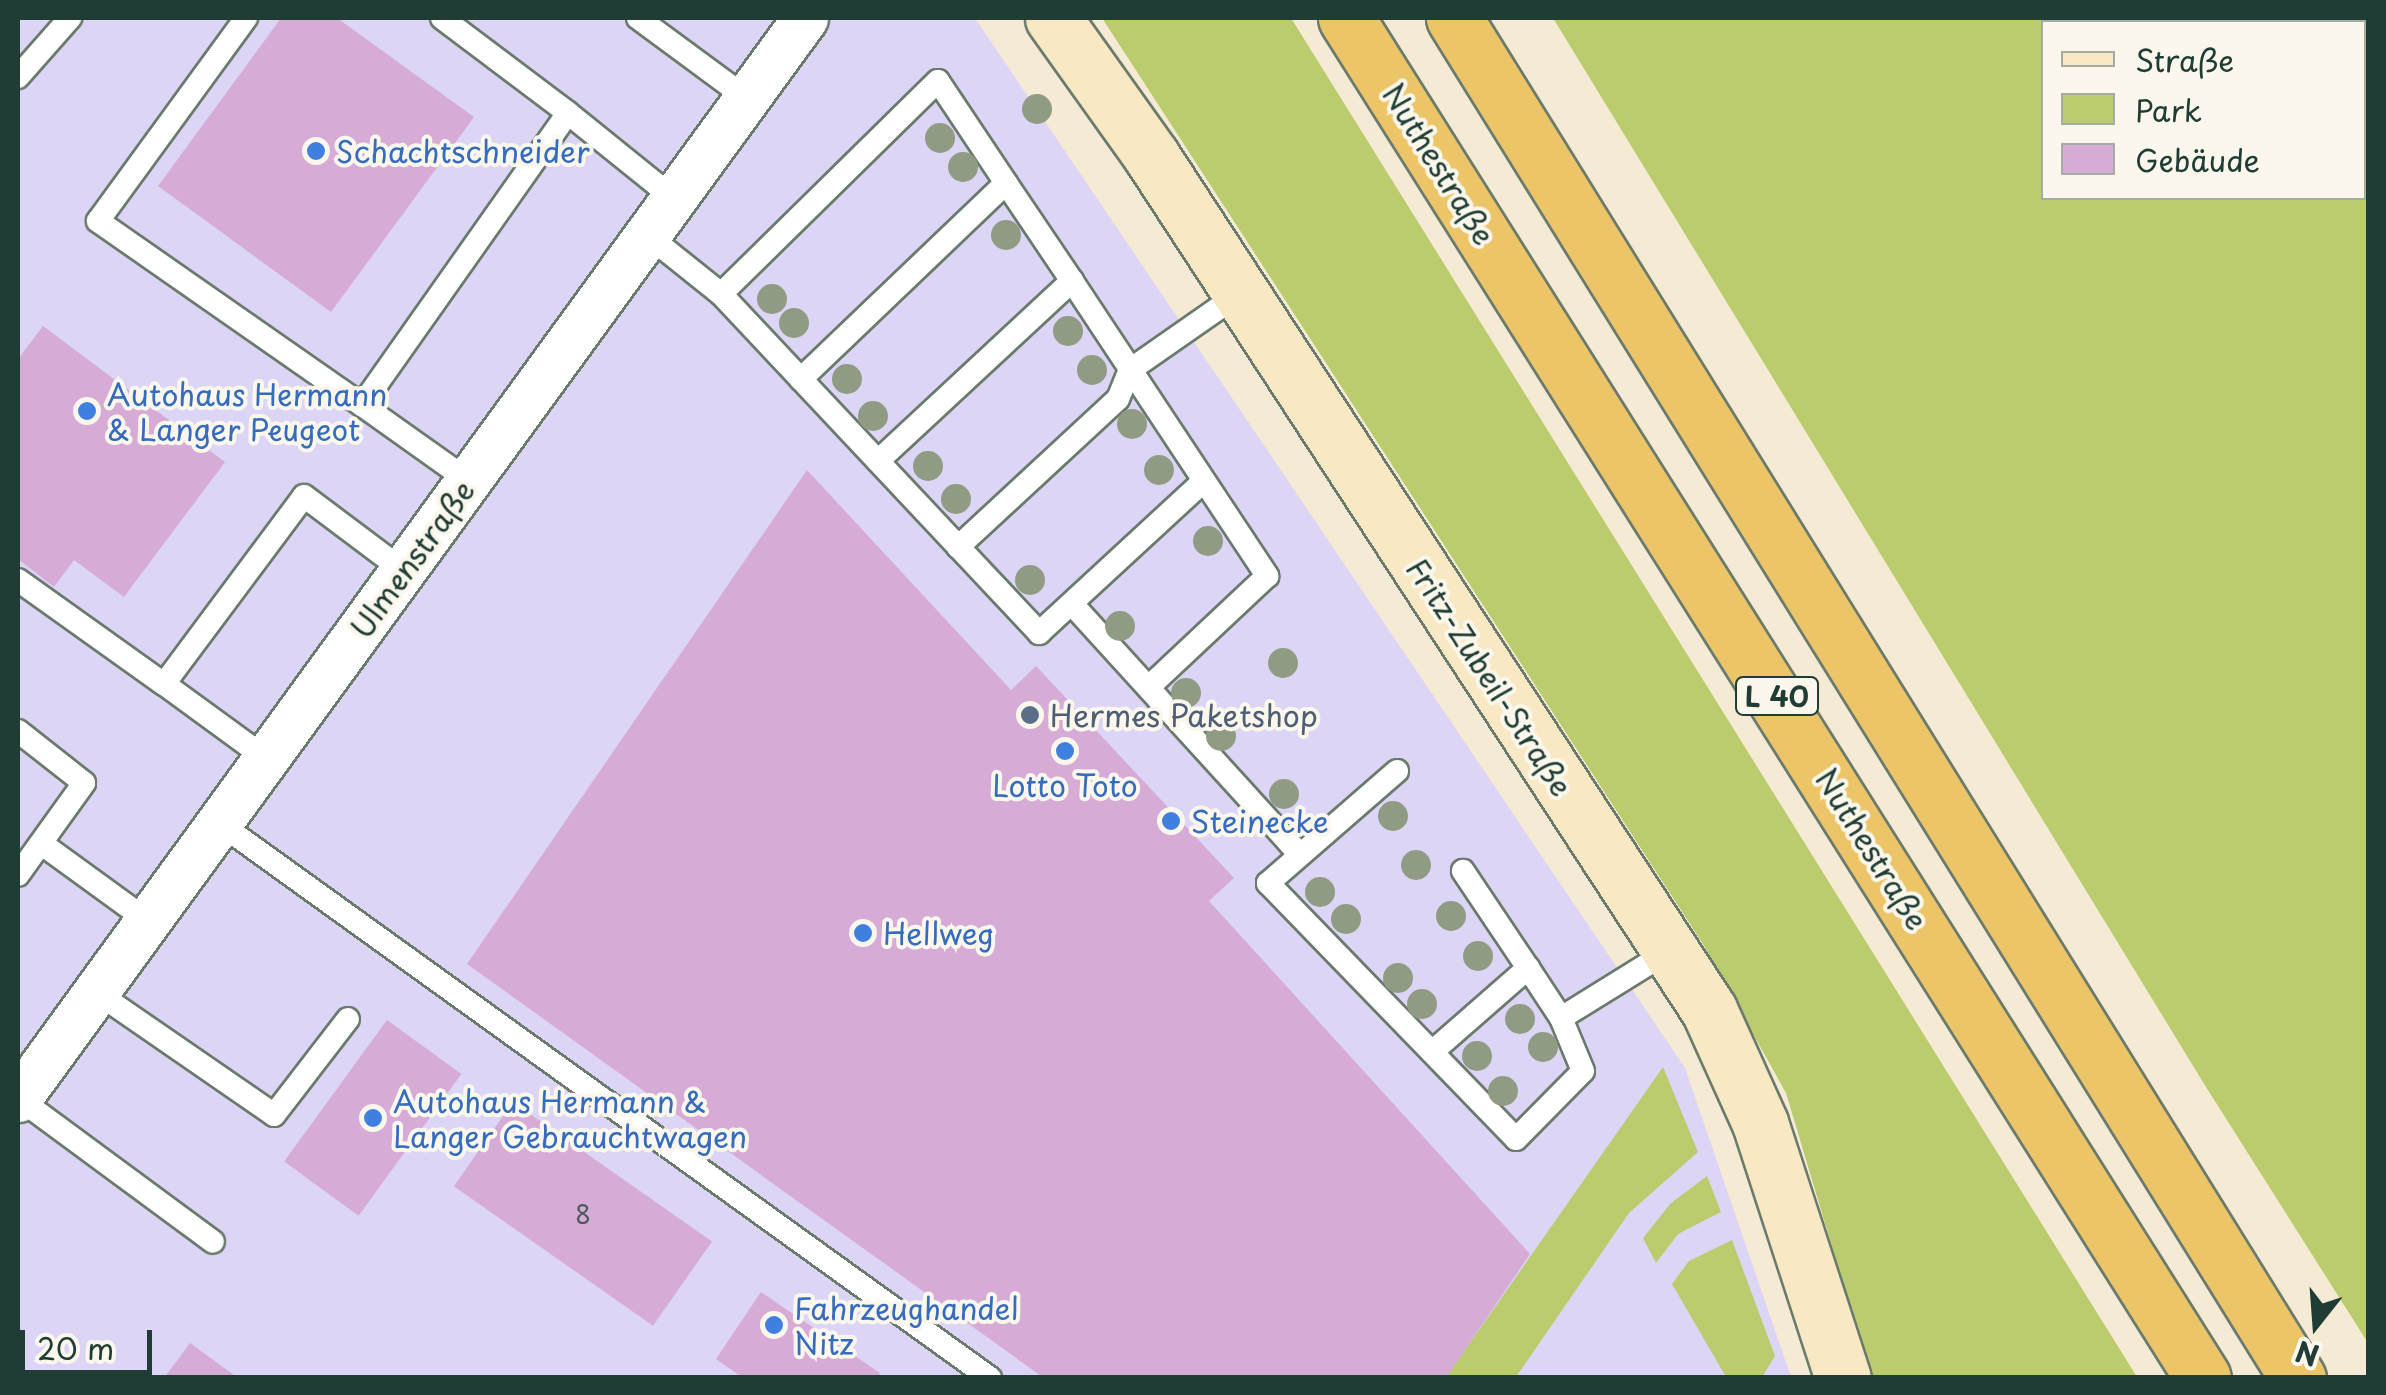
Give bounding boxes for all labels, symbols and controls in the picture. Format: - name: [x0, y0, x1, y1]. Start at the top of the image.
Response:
- legend: [2041, 20, 2366, 200]
- text: Straße: [2135, 37, 2234, 82]
- street label: Nuthestraße: [1375, 77, 1503, 251]
- text: Park: [2135, 87, 2202, 132]
- place label: Schachtschneider: [336, 133, 590, 169]
- text: Gebäude: [2135, 137, 2260, 182]
- marker: Schachtschneider: [305, 140, 327, 162]
- place label: Autohaus Hermann & Langer Peugeot: [107, 376, 389, 446]
- marker: Autohaus Hermann & Langer Peugeot: [76, 400, 98, 422]
- street label: Ulmenstraße: [343, 473, 481, 645]
- street label: Fritz-Zubeil-Straße: [1400, 551, 1580, 803]
- road number: L 40: [1732, 673, 1822, 719]
- place label: Hermes Paketshop: [1050, 697, 1319, 733]
- marker: Hermes Paketshop: [1019, 704, 1041, 726]
- marker: Lotto Toto: [1054, 740, 1076, 762]
- street label: Nuthestraße: [1808, 762, 1936, 936]
- place label: Lotto Toto: [992, 767, 1138, 803]
- place label: Steinecke: [1191, 803, 1329, 839]
- marker: Steinecke: [1160, 810, 1182, 832]
- place label: Hellweg: [883, 915, 994, 951]
- marker: Hellweg: [852, 922, 874, 944]
- place label: Autohaus Hermann & Langer Gebrauchtwagen: [393, 1083, 749, 1154]
- marker: Autohaus Hermann & Langer Gebrauchtwagen: [362, 1107, 384, 1129]
- house number: 8: [575, 1199, 591, 1229]
- north arrow: [2266, 1275, 2366, 1375]
- place label: Fahrzeughandel Nitz: [794, 1290, 1018, 1360]
- scale bar: [25, 1310, 158, 1372]
- marker: Fahrzeughandel Nitz: [763, 1314, 785, 1336]
- text: 20 m: [37, 1325, 114, 1370]
- text: N: [2290, 1330, 2324, 1378]

